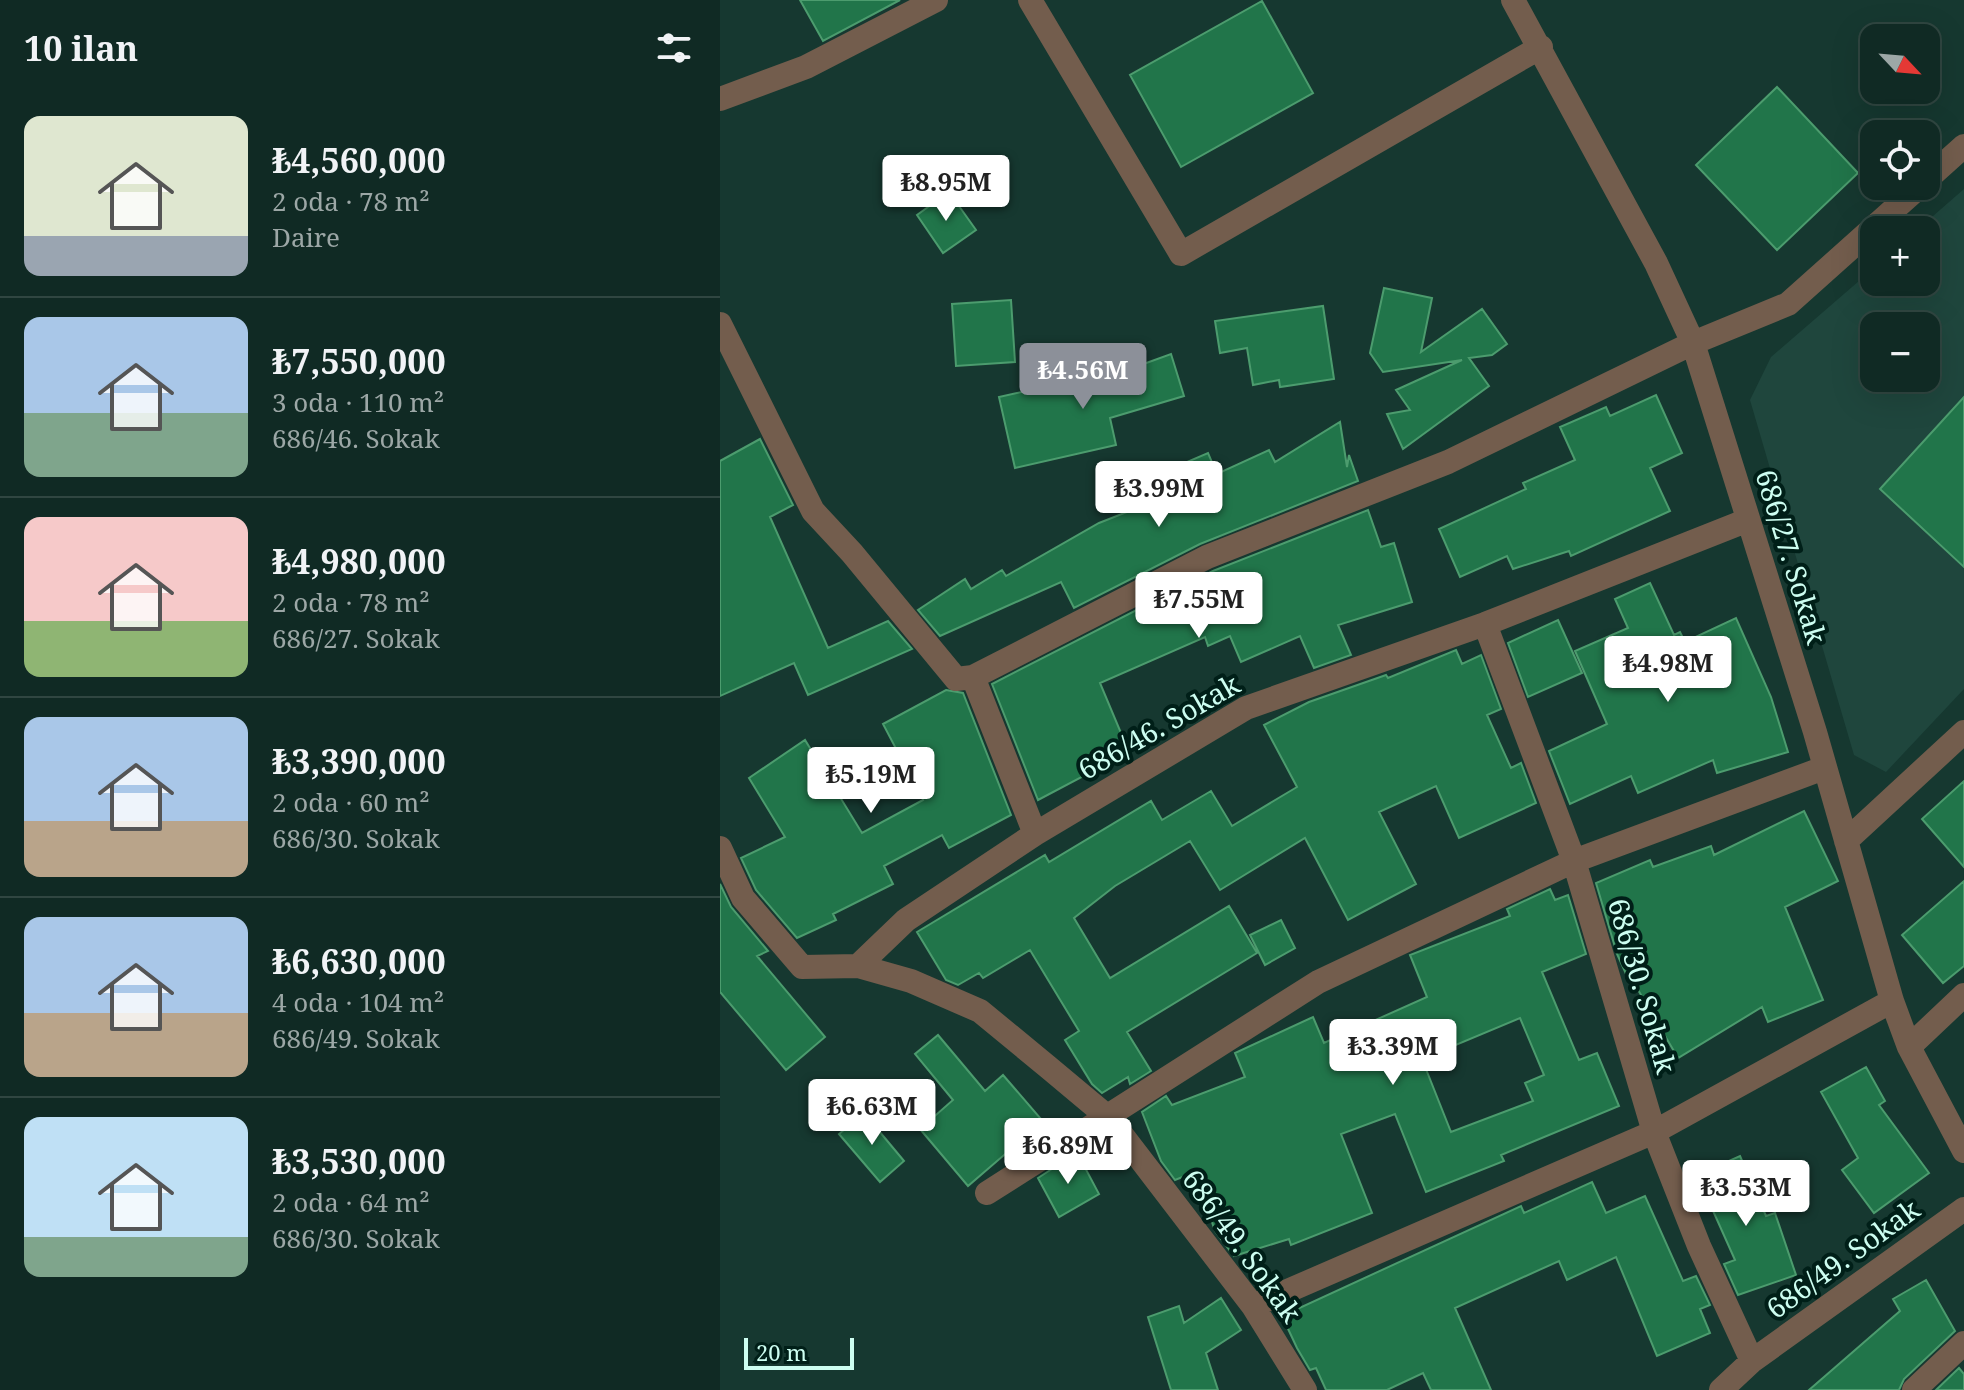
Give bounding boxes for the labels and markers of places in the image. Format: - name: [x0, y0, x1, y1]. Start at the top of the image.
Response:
- pin: ₺8.95M: [881, 155, 1011, 223]
- pin: ₺4.56M: [1018, 343, 1148, 411]
- pin: ₺3.99M: [1094, 461, 1224, 529]
- pin: ₺7.55M: [1134, 572, 1264, 640]
- pin: ₺4.98M: [1603, 636, 1733, 704]
- pin: ₺5.19M: [806, 747, 936, 815]
- pin: ₺3.39M: [1328, 1019, 1458, 1087]
- pin: ₺6.63M: [807, 1079, 937, 1147]
- pin: ₺6.89M: [1003, 1118, 1133, 1186]
- pin: ₺3.53M: [1681, 1160, 1811, 1228]

